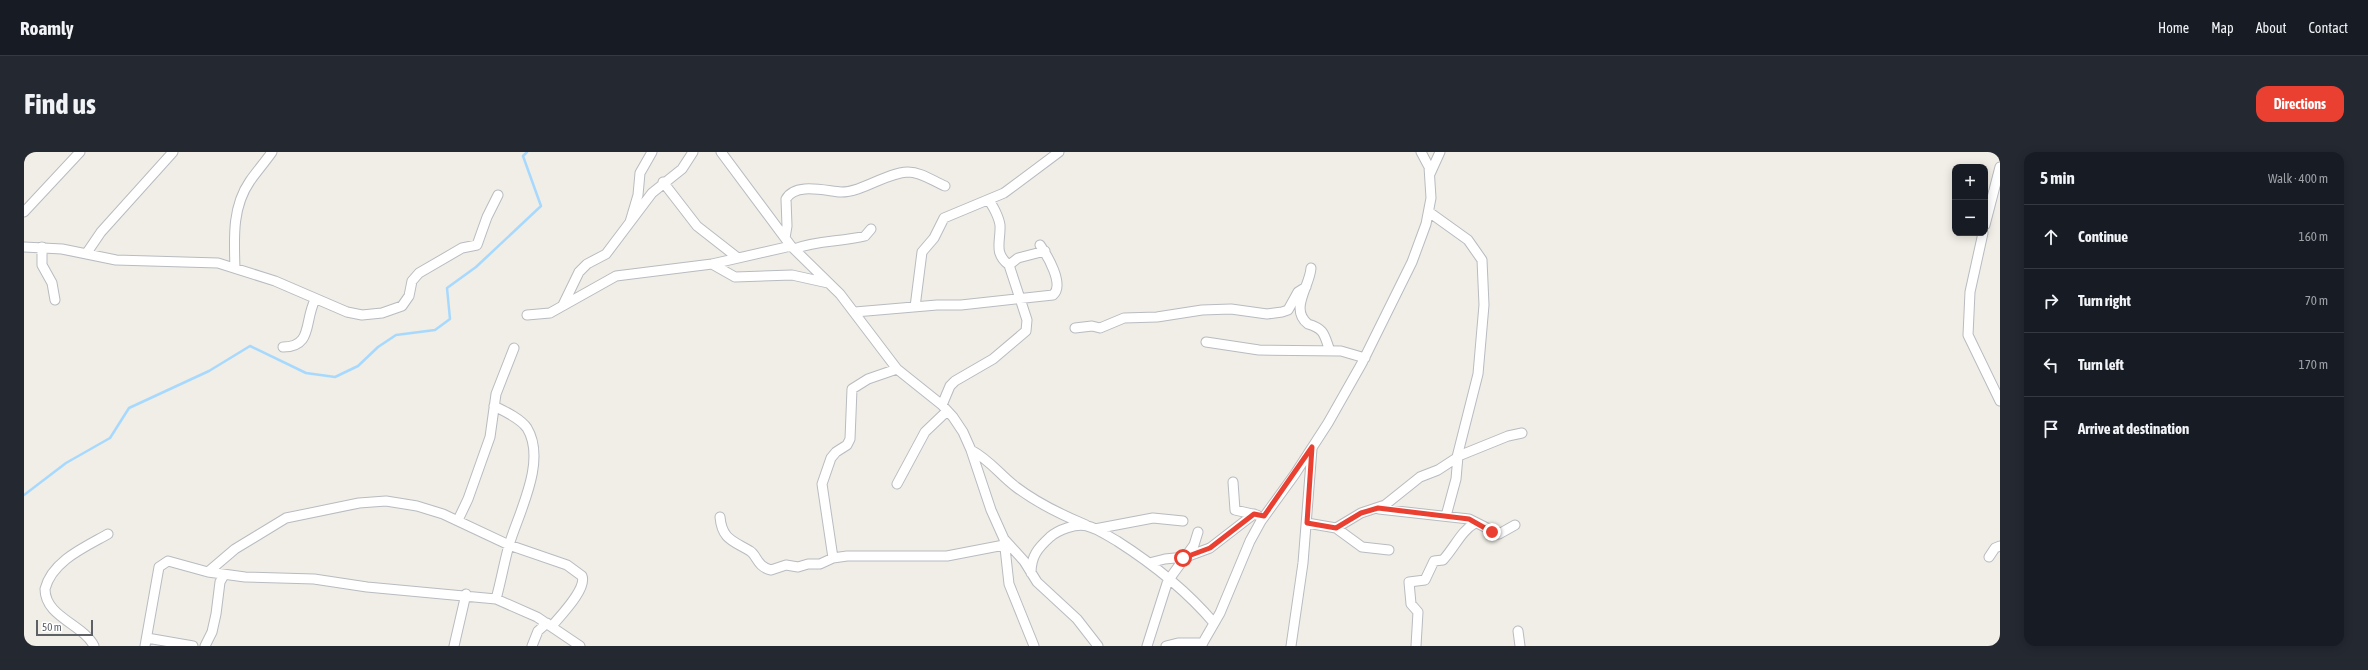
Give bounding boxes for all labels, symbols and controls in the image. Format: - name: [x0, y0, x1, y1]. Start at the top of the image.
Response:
- text: Roamly: [20, 17, 74, 39]
- text: Home: [2158, 20, 2189, 36]
- text: Map: [2211, 20, 2234, 36]
- text: About: [2256, 20, 2287, 36]
- text: Contact: [2309, 20, 2348, 36]
- button: Directions: [2256, 86, 2344, 122]
- text: Find us: [24, 88, 96, 120]
- map controls: [1952, 164, 1988, 236]
- button: +: [1952, 164, 1988, 200]
- text: 5 min: [2040, 168, 2075, 188]
- text: Walk · 400 m: [2268, 171, 2328, 186]
- button: −: [1952, 200, 1988, 236]
- icon: ahead: [2040, 226, 2062, 248]
- text: Continue: [2078, 228, 2128, 245]
- text: 160 m: [2299, 229, 2328, 244]
- icon: right: [2040, 290, 2062, 312]
- text: Turn right: [2078, 292, 2131, 309]
- text: 70 m: [2305, 293, 2328, 308]
- icon: left: [2040, 354, 2062, 376]
- text: Turn left: [2078, 356, 2124, 373]
- text: 170 m: [2299, 357, 2328, 372]
- icon: arrive: [2040, 418, 2062, 440]
- text: Arrive at destination: [2078, 420, 2189, 437]
- route end: [1483, 523, 1501, 541]
- route start: [1174, 549, 1192, 567]
- scale bar: [36, 618, 93, 637]
- text: 50 m: [42, 621, 62, 633]

